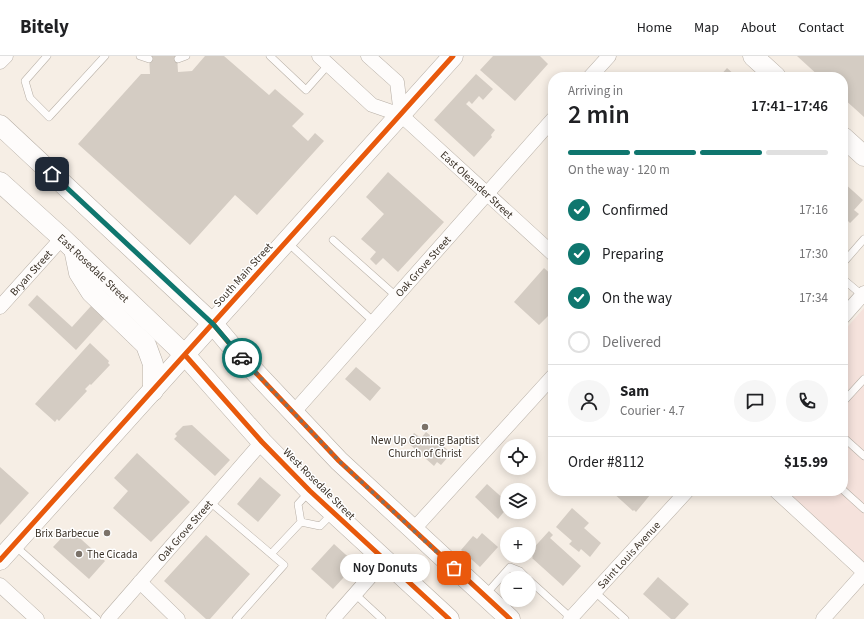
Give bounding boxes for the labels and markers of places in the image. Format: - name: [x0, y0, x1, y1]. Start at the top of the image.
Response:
- pin: [35, 157, 69, 191]
- marker: New Up Coming Baptist Church of Christ: [420, 422, 430, 432]
- place label: New Up Coming Baptist Church of Christ: [371, 433, 479, 461]
- place label: Brix Barbecue: [35, 526, 100, 541]
- marker: Brix Barbecue: [102, 528, 112, 538]
- place label: The Cicada: [87, 547, 138, 562]
- marker: The Cicada: [74, 549, 84, 559]
- pin: [437, 551, 471, 585]
- callout: Noy Donuts: [340, 554, 430, 582]

